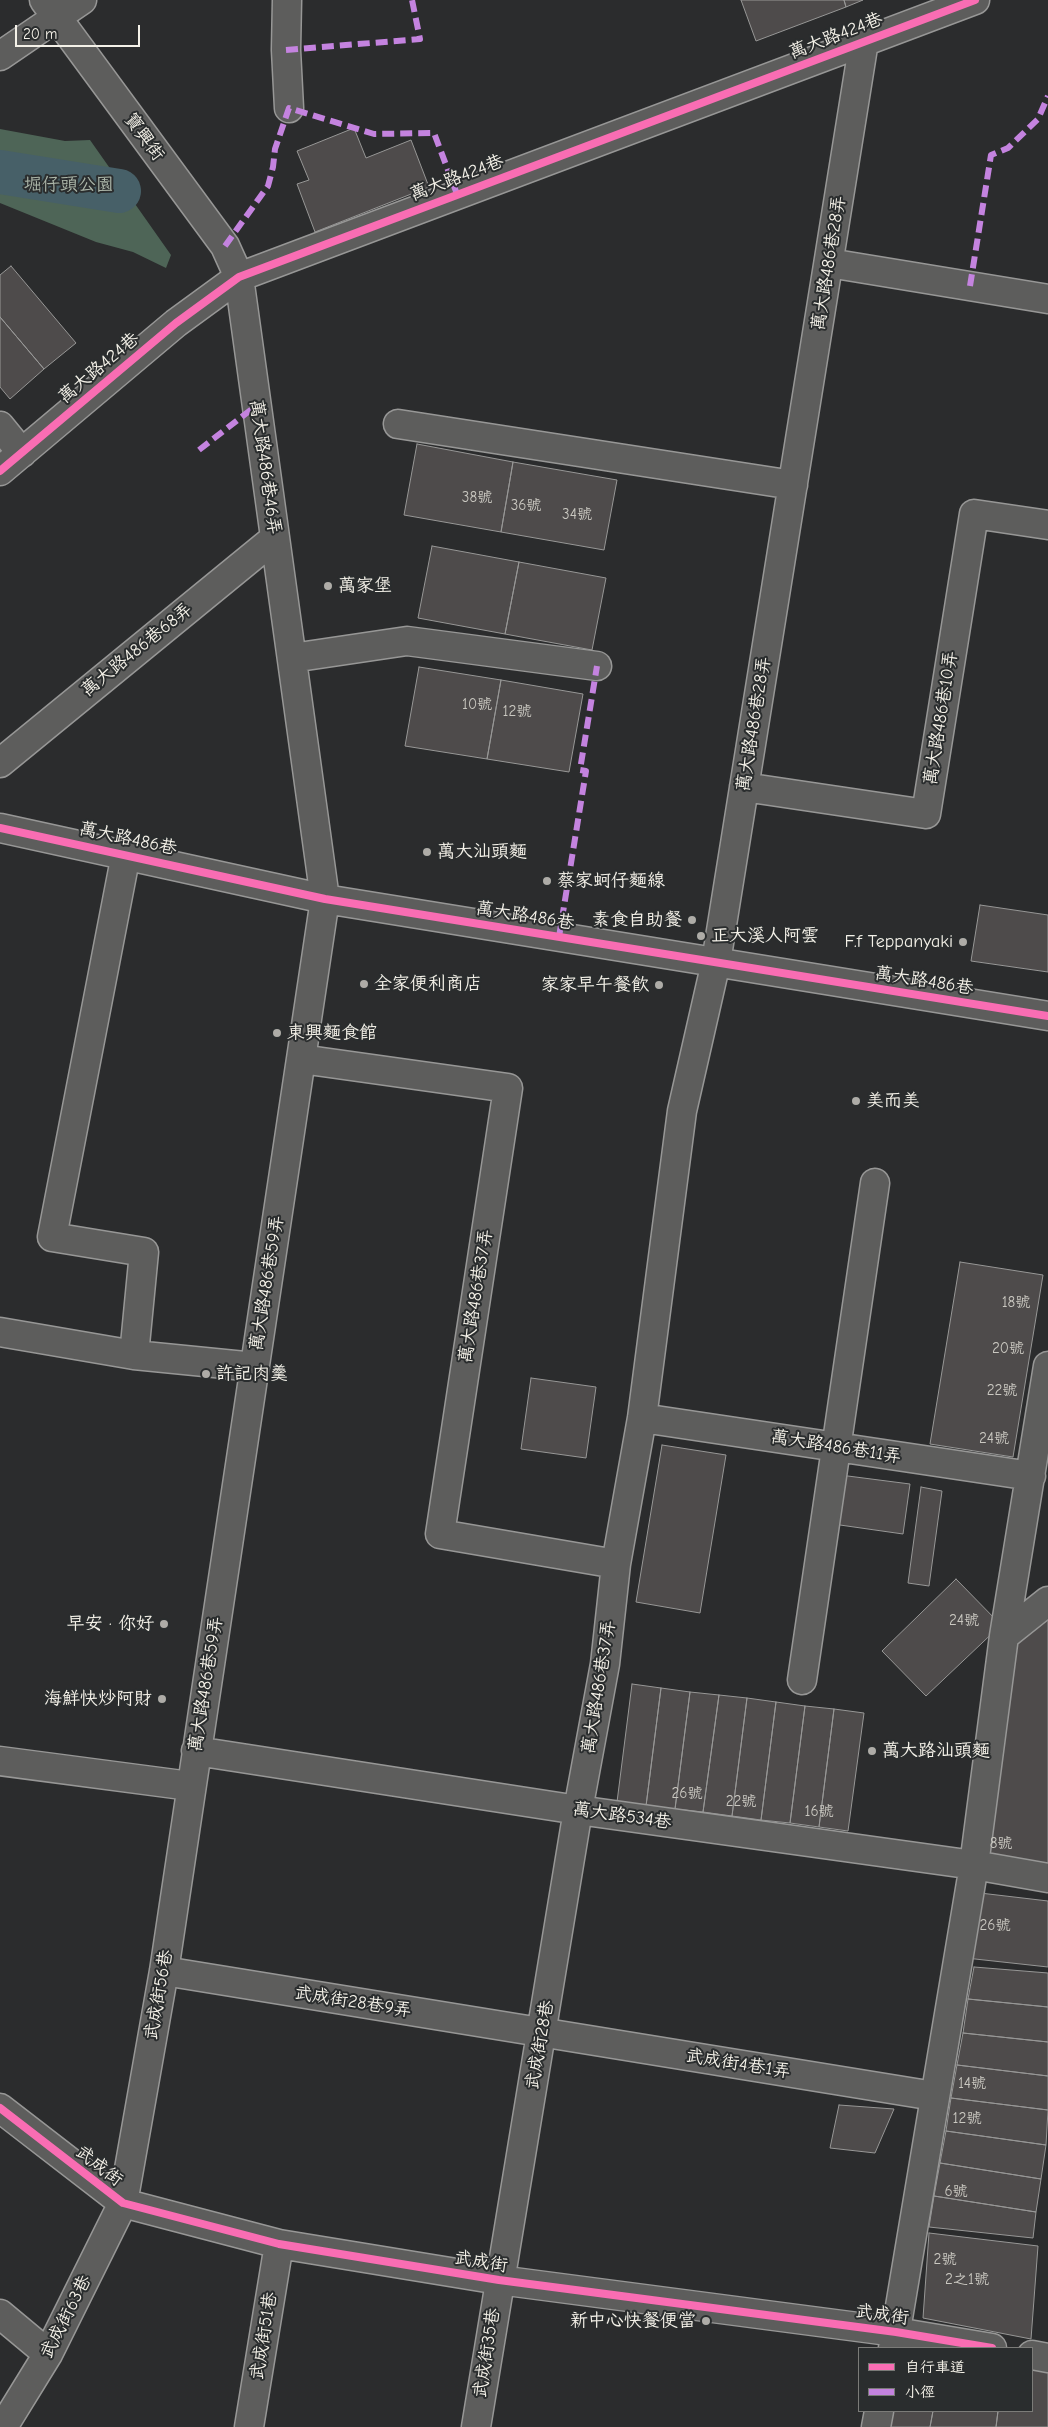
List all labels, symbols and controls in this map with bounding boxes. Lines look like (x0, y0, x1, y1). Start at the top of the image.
street label: 萬大路424巷 (786, 8, 886, 64)
scale bar (18, 15, 142, 47)
text: 20 m (23, 25, 57, 43)
street label: 寶興街 (119, 109, 169, 165)
street label: 萬大路424巷 (407, 150, 507, 206)
park label: 堀仔頭公園 (24, 174, 114, 196)
street label: 萬大路486巷28弄 (808, 194, 850, 332)
street label: 萬大路424巷 (54, 328, 144, 408)
street label: 萬大路486巷46弄 (245, 398, 285, 536)
house number: 38號 (462, 489, 492, 507)
house number: 36號 (511, 497, 541, 515)
house number: 34號 (562, 506, 592, 524)
place label: 萬家堡 (338, 575, 392, 597)
marker: 萬家堡 (322, 580, 334, 592)
street label: 萬大路486巷68弄 (77, 599, 197, 701)
street label: 萬大路486巷10弄 (920, 649, 962, 787)
street label: 萬大路486巷28弄 (733, 655, 775, 793)
house number: 10號 (462, 696, 492, 714)
house number: 12號 (503, 703, 531, 721)
street label: 萬大路486巷 (77, 818, 179, 860)
place label: 萬大汕頭麵 (437, 841, 527, 863)
marker: 萬大汕頭麵 (421, 846, 433, 858)
place label: 蔡家蚵仔麵線 (557, 870, 665, 892)
marker: 蔡家蚵仔麵線 (541, 875, 553, 887)
street label: 萬大路486巷 (474, 898, 576, 934)
place label: 素食自助餐 (592, 909, 682, 931)
marker: 素食自助餐 (686, 914, 698, 926)
place label: 正大溪人阿雲 (711, 925, 819, 947)
marker: 正大溪人阿雲 (695, 930, 707, 942)
place label: F.f Teppanyaki (844, 931, 953, 953)
marker: F.f Teppanyaki (957, 936, 969, 948)
street label: 萬大路486巷 (873, 963, 975, 999)
place label: 全家便利商店 (374, 973, 482, 995)
place label: 家家早午餐飲 (541, 974, 649, 996)
marker: 全家便利商店 (358, 978, 370, 990)
marker: 家家早午餐飲 (653, 979, 665, 991)
place label: 東興麵食館 (287, 1022, 377, 1044)
marker: 東興麵食館 (271, 1027, 283, 1039)
place label: 美而美 (866, 1090, 920, 1112)
marker: 美而美 (850, 1095, 862, 1107)
street label: 萬大路486巷59弄 (246, 1214, 288, 1352)
street label: 萬大路486巷37弄 (455, 1227, 497, 1365)
house number: 18號 (1002, 1294, 1030, 1312)
house number: 20號 (992, 1340, 1024, 1358)
place label: 許記肉羹 (216, 1363, 288, 1385)
marker: 許記肉羹 (200, 1368, 212, 1380)
house number: 22號 (987, 1382, 1017, 1400)
street label: 萬大路486巷11弄 (769, 1426, 903, 1468)
house number: 24號 (979, 1430, 1009, 1448)
house number: 24號 (949, 1612, 979, 1630)
place label: 早安 · 你好 (67, 1613, 154, 1635)
street label: 萬大路486巷59弄 (185, 1615, 227, 1753)
marker: 早安 · 你好 (158, 1618, 170, 1630)
street label: 萬大路486巷37弄 (578, 1618, 620, 1756)
place label: 海鮮快炒阿財 (44, 1688, 152, 1710)
marker: 海鮮快炒阿財 (156, 1693, 168, 1705)
place label: 萬大路汕頭麵 (882, 1740, 990, 1762)
marker: 萬大路汕頭麵 (866, 1745, 878, 1757)
house number: 26號 (672, 1785, 702, 1803)
house number: 22號 (726, 1793, 756, 1811)
street label: 萬大路534巷 (571, 1798, 673, 1834)
house number: 16號 (804, 1803, 834, 1821)
house number: 8號 (990, 1835, 1012, 1853)
house number: 26號 (980, 1917, 1010, 1935)
street label: 武成街56巷 (140, 1948, 178, 2042)
street label: 武成街28巷9弄 (293, 1982, 413, 2022)
street label: 武成街28巷 (521, 1998, 559, 2092)
street label: 武成街4巷1弄 (684, 2045, 792, 2083)
house number: 14號 (958, 2075, 986, 2093)
house number: 12號 (953, 2110, 981, 2128)
street label: 武成街 (71, 2141, 127, 2191)
house number: 6號 (944, 2183, 968, 2201)
street label: 武成街 (453, 2247, 509, 2277)
house number: 2號 (934, 2251, 956, 2269)
house number: 2之1號 (945, 2271, 989, 2289)
street label: 武成街63巷 (36, 2272, 96, 2362)
street label: 武成街51巷 (246, 2290, 282, 2382)
street label: 武成街 (854, 2301, 910, 2329)
street label: 武成街35巷 (469, 2306, 505, 2400)
place label: 新中心快餐便當 (570, 2310, 696, 2332)
marker: 新中心快餐便當 (700, 2315, 712, 2327)
legend (858, 2347, 1033, 2412)
text: 自行車道 (905, 2358, 965, 2376)
text: 小徑 (905, 2383, 935, 2401)

